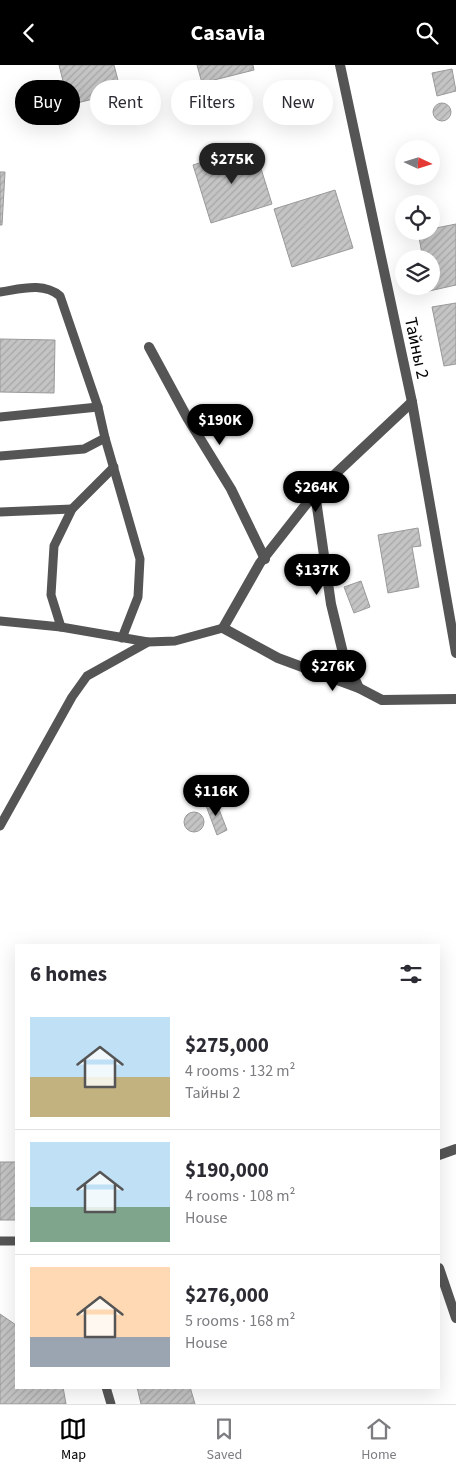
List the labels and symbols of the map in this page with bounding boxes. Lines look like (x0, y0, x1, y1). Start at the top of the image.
north arrow (395, 140, 440, 185)
pin: $275K (197, 143, 267, 185)
street label: Тайны 2 (398, 315, 435, 381)
pin: $190K (185, 403, 255, 446)
pin: $264K (281, 471, 351, 513)
pin: $137K (282, 553, 352, 596)
pin: $276K (298, 649, 368, 692)
pin: $116K (181, 775, 251, 817)

